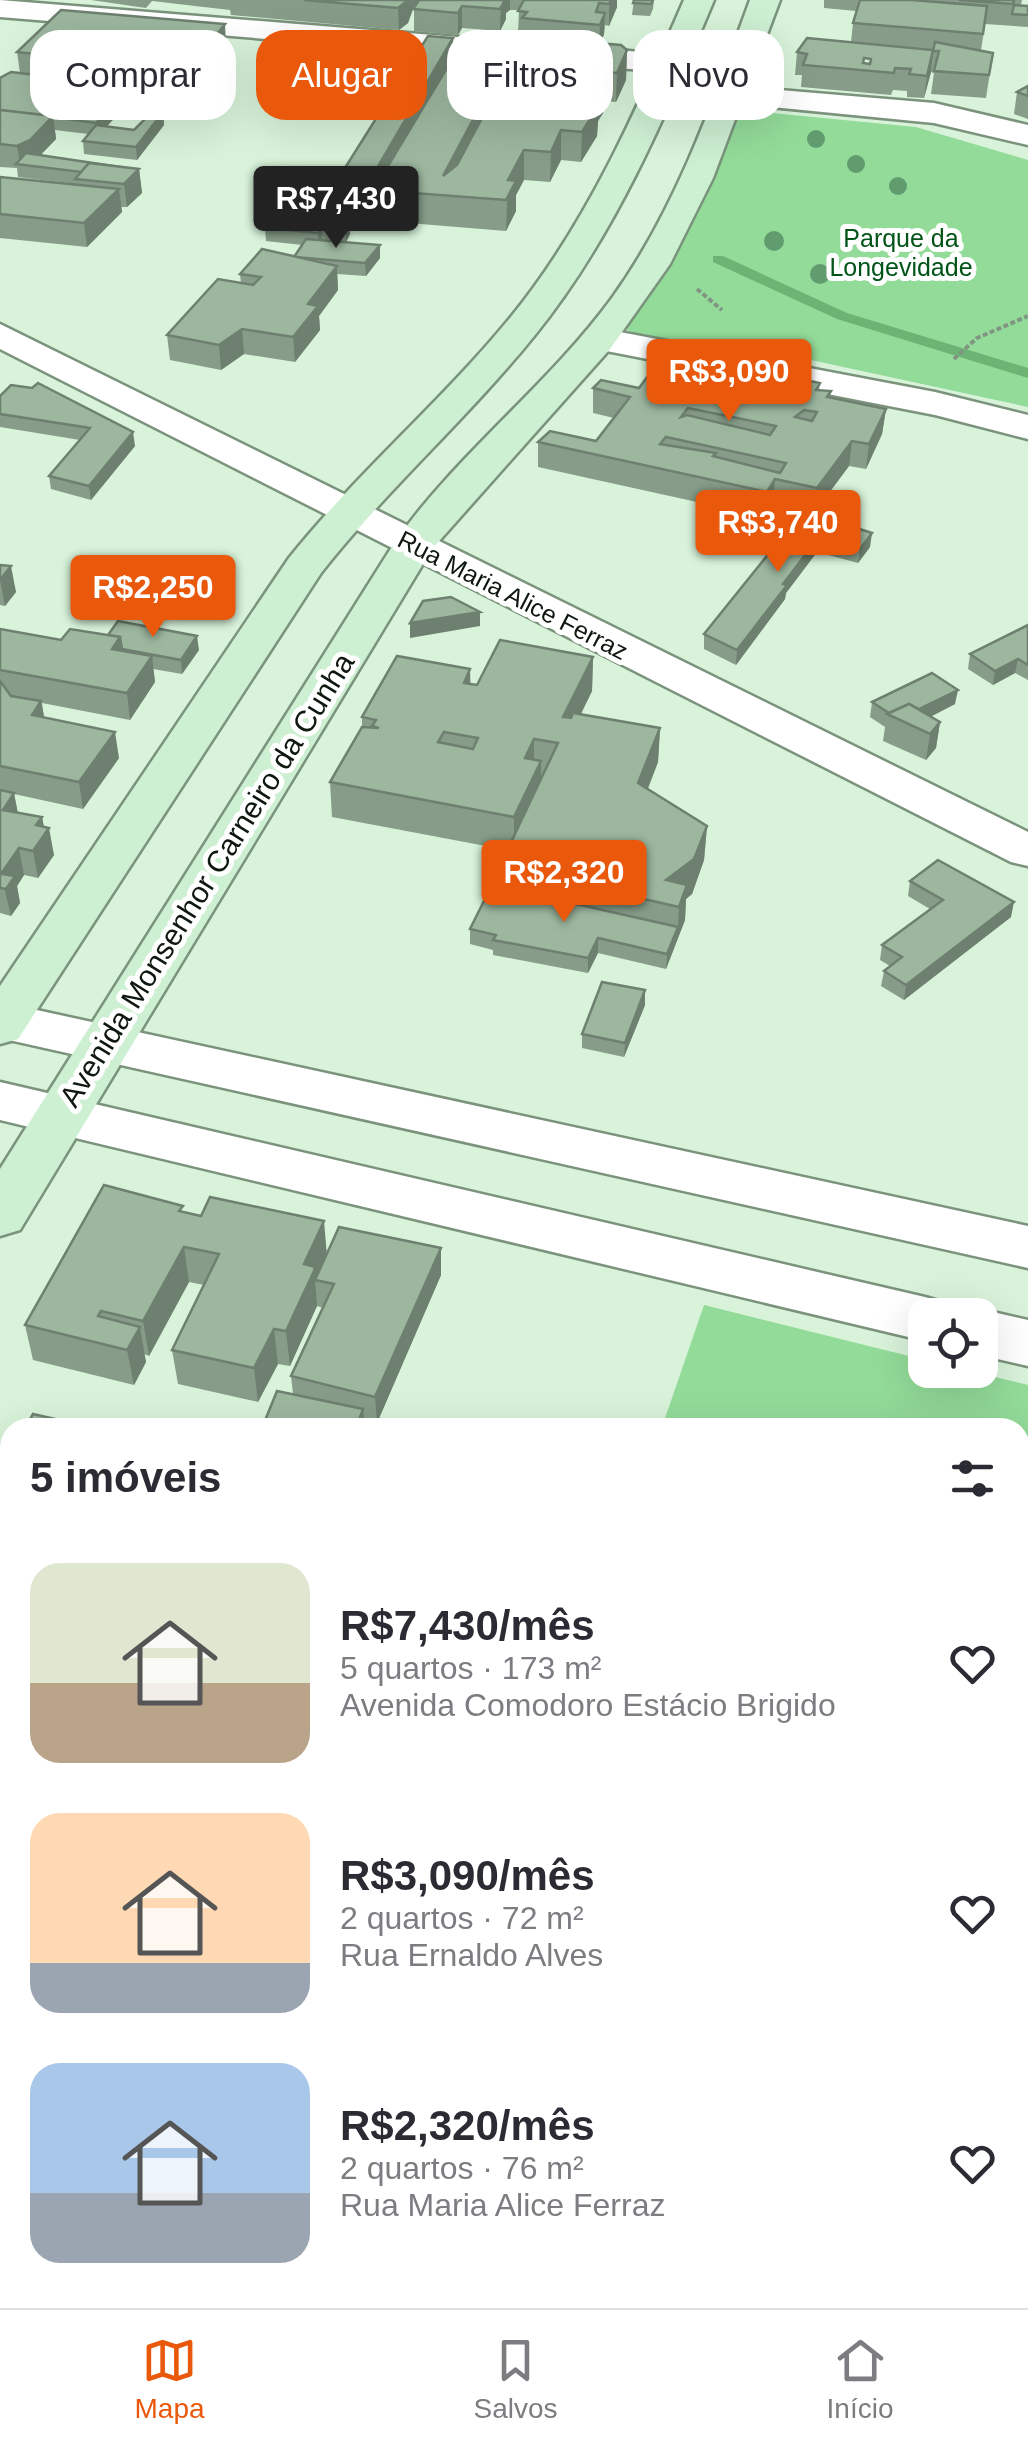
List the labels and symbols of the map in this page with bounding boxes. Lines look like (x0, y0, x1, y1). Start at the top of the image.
pin: R$7,430 (244, 166, 428, 251)
park label: Parque da Longevidade (829, 224, 973, 281)
pin: R$3,090 (637, 339, 821, 424)
pin: R$3,740 (686, 490, 870, 575)
street label: Rua Maria Alice Ferraz (393, 525, 633, 665)
pin: R$2,250 (61, 555, 245, 640)
street label: Avenida Monsenhor Carneiro da Cunha (53, 647, 361, 1112)
pin: R$2,320 (472, 840, 656, 925)

